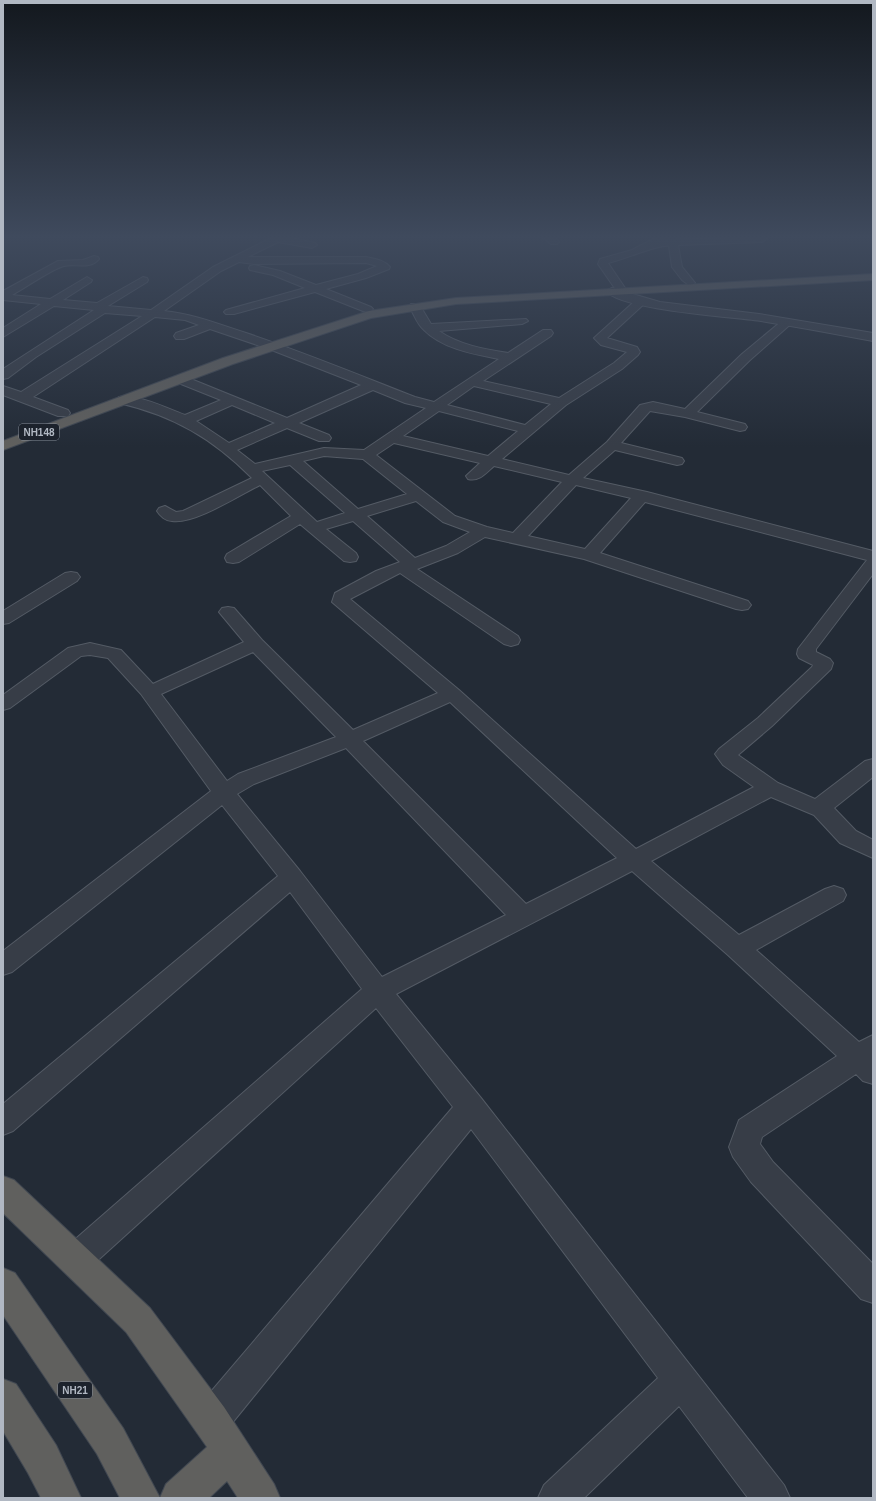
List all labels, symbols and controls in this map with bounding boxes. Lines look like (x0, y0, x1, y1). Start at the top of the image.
road number: NH148 (19, 424, 59, 440)
road number: NH21 (58, 1382, 92, 1398)

